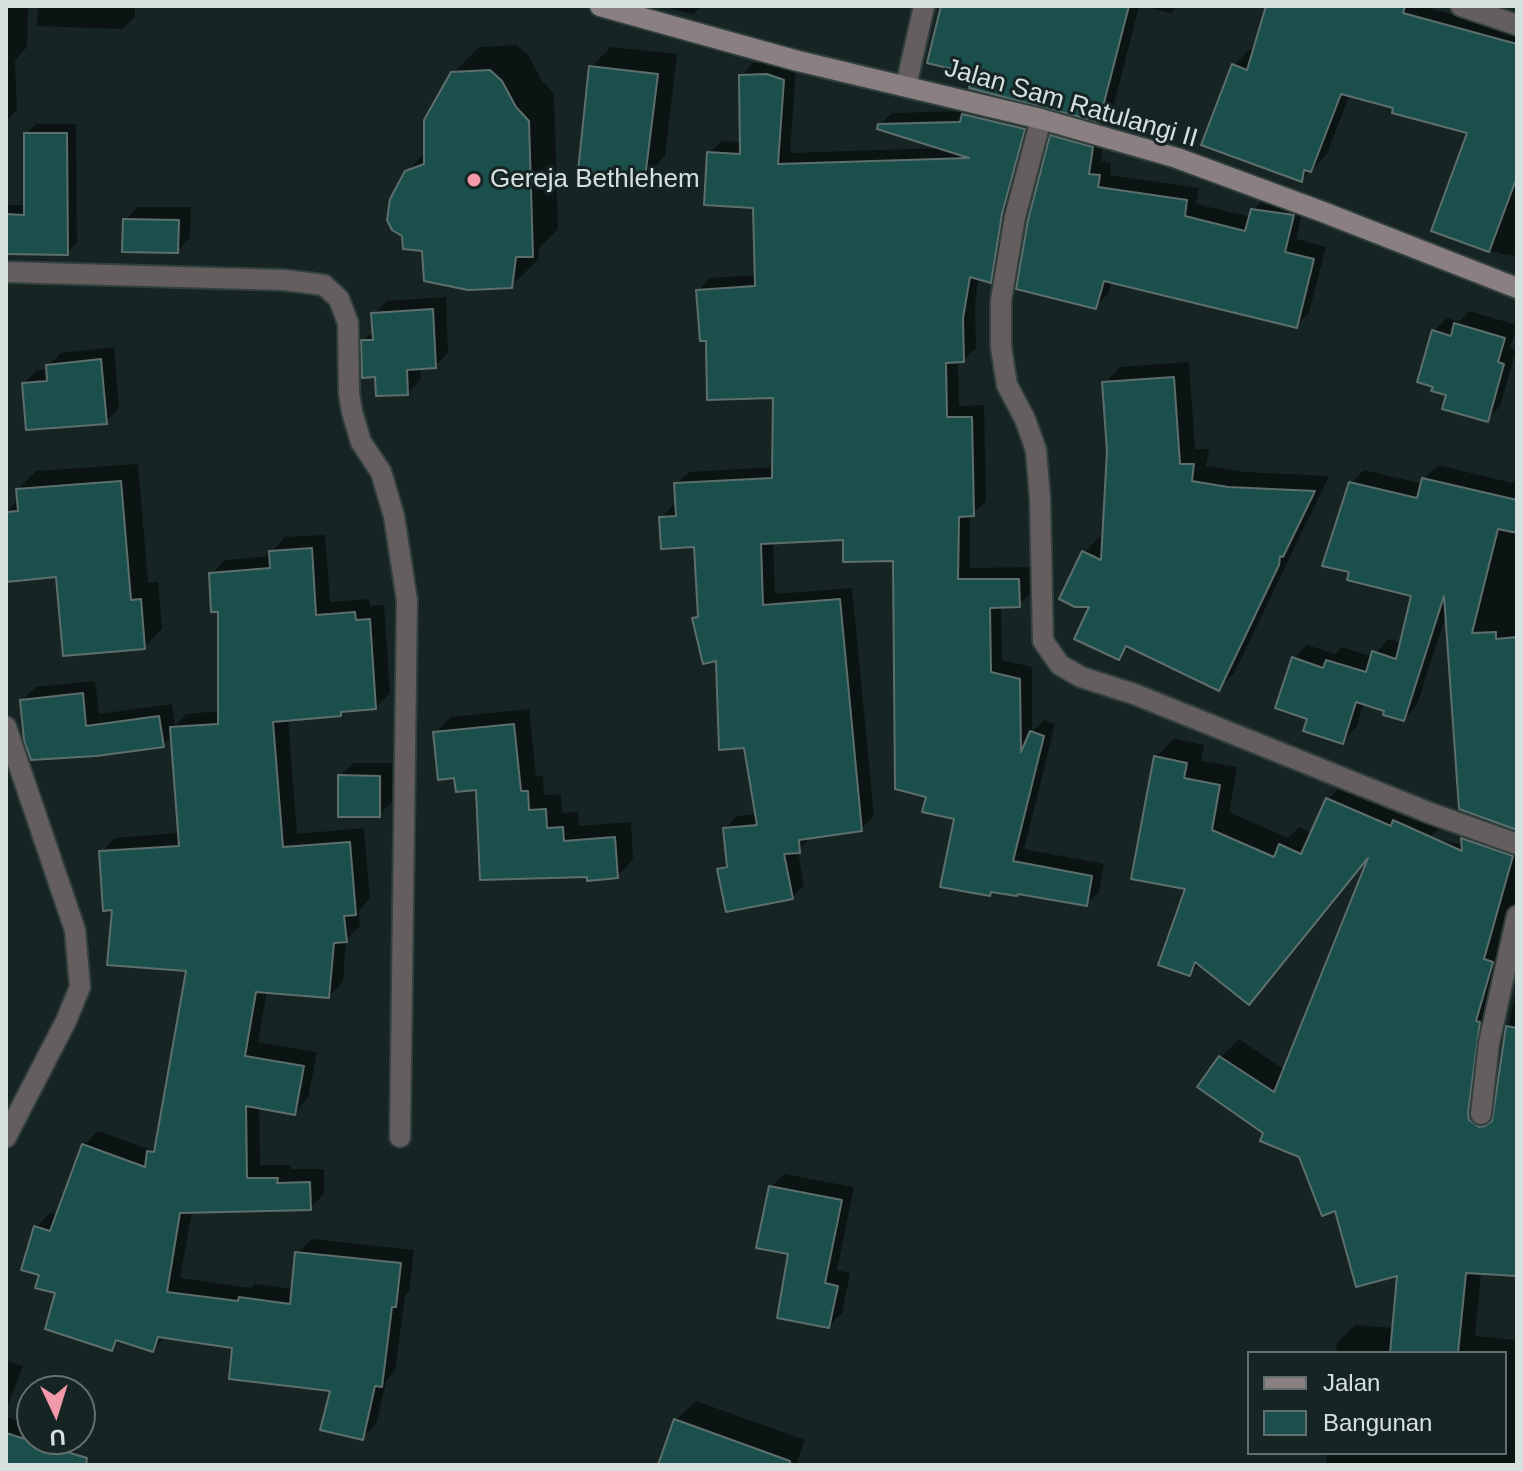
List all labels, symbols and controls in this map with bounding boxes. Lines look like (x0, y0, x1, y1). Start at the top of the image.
street label: Jalan Sam Ratulangi II (941, 53, 1201, 155)
place label: Gereja Bethlehem (490, 164, 700, 196)
marker: Gereja Bethlehem (465, 171, 483, 189)
legend (1247, 1351, 1507, 1455)
text: Jalan (1323, 1369, 1380, 1396)
north arrow (16, 1375, 96, 1455)
text: Bangunan (1323, 1409, 1432, 1436)
text: U (49, 1424, 66, 1450)

